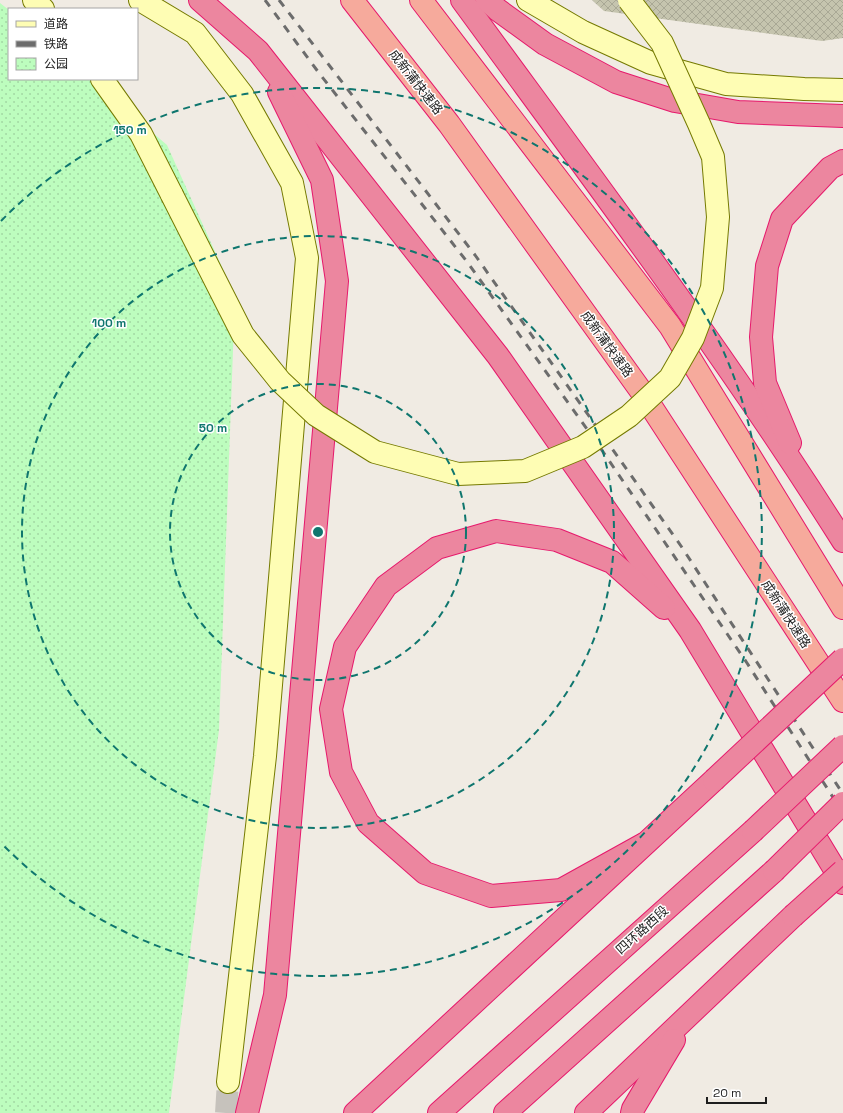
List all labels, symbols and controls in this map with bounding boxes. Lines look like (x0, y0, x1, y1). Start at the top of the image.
legend (8, 8, 138, 80)
text: 道路 (44, 16, 68, 32)
text: 铁路 (44, 36, 68, 52)
street label: 成新蒲快速路 (385, 46, 447, 118)
text: 公园 (44, 56, 68, 72)
text: 150 m (113, 122, 147, 138)
street label: 成新蒲快速路 (577, 307, 637, 381)
text: 100 m (92, 315, 126, 331)
text: 50 m (199, 420, 227, 436)
centre of rings (311, 525, 325, 539)
street label: 成新蒲快速路 (758, 577, 814, 651)
street label: 四环路西段 (612, 902, 672, 958)
scale bar (707, 1079, 766, 1105)
text: 20 m (713, 1085, 741, 1101)

